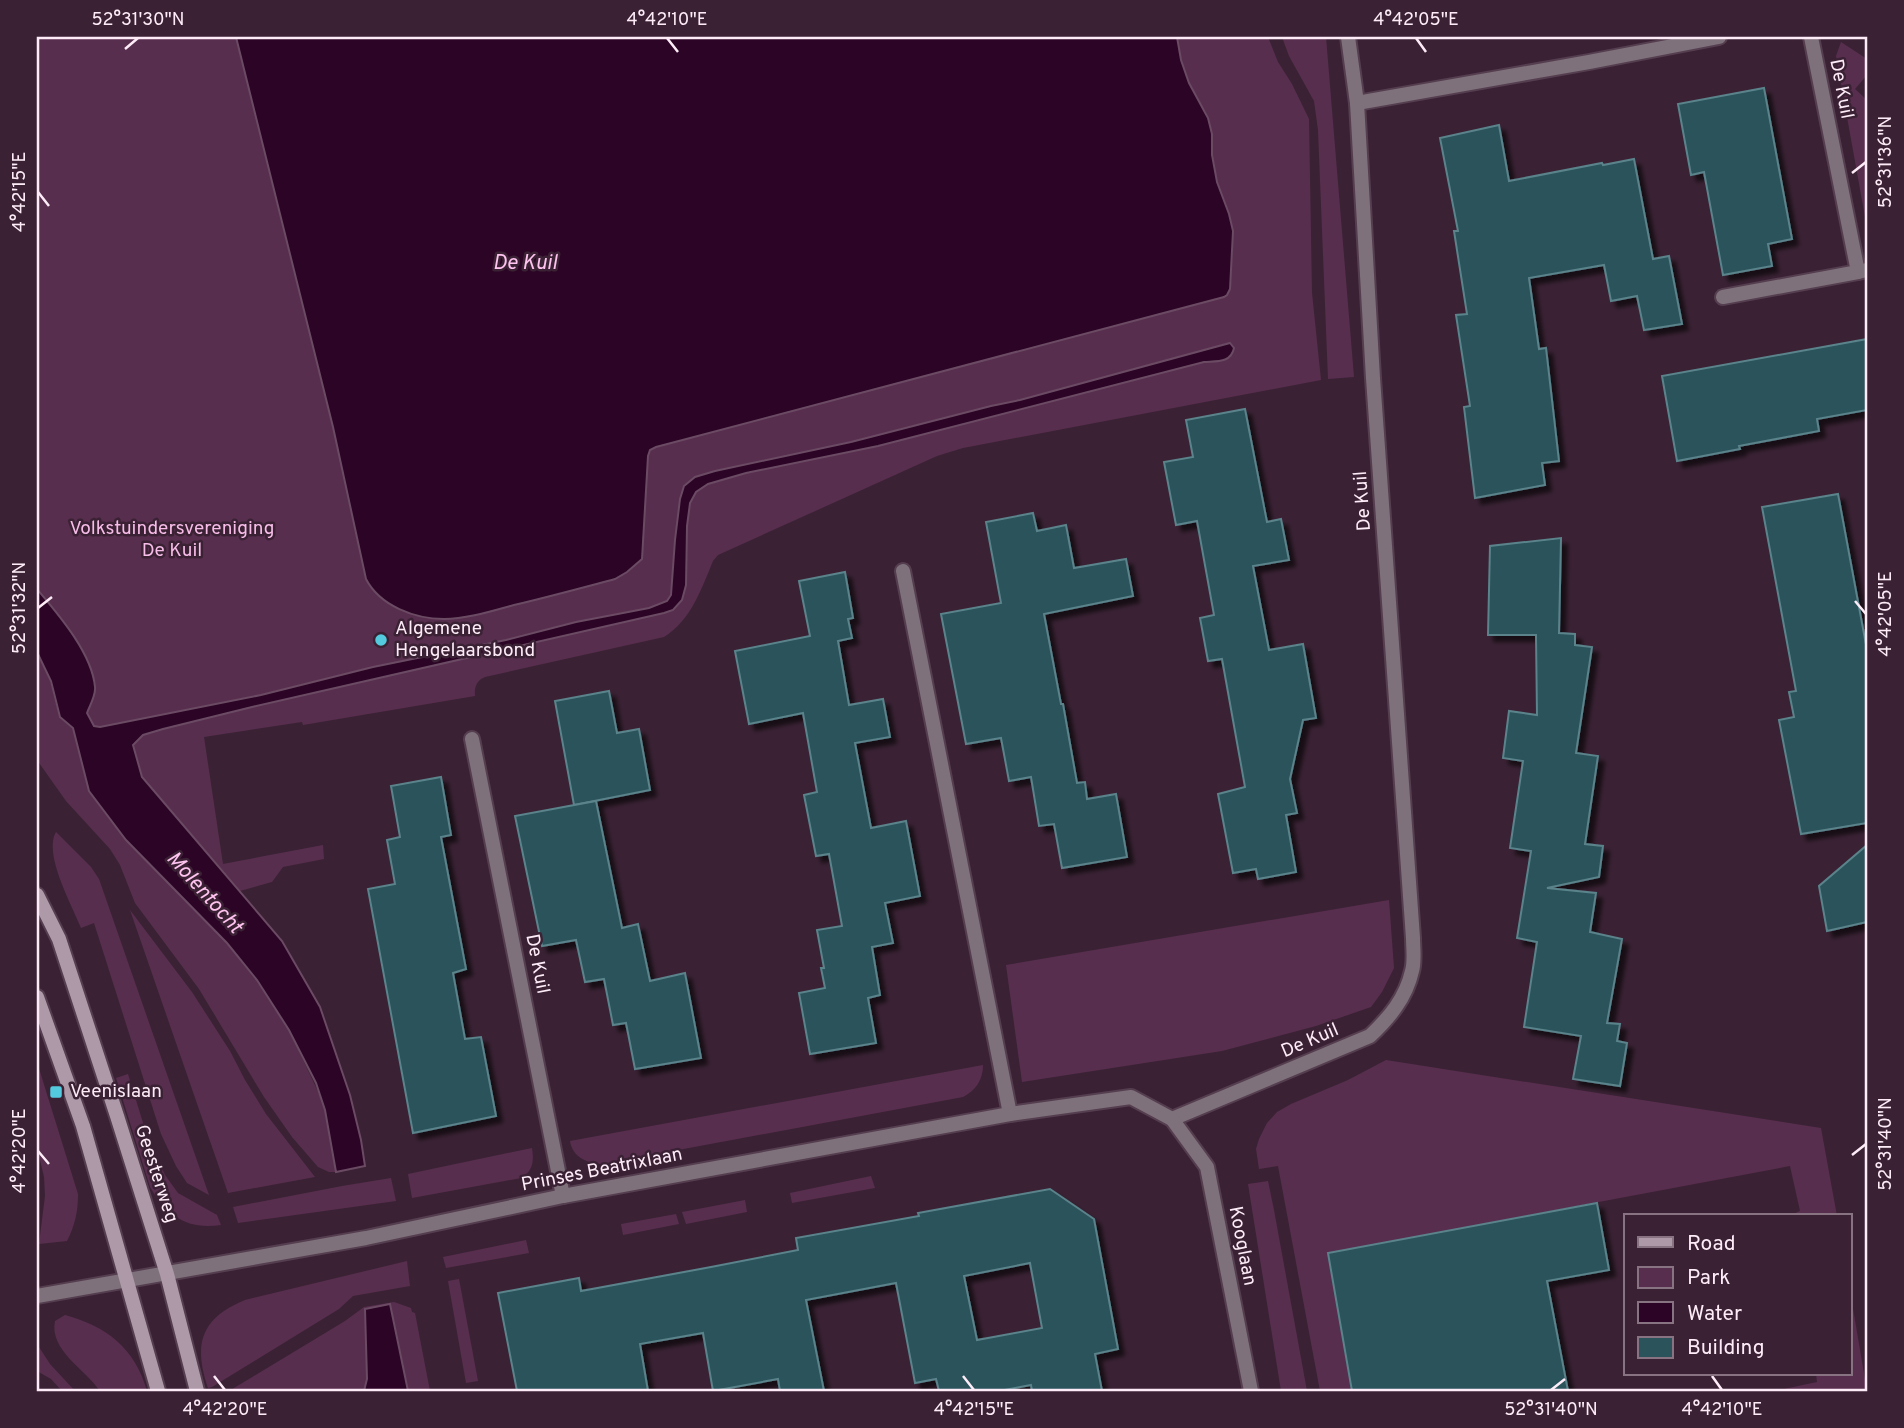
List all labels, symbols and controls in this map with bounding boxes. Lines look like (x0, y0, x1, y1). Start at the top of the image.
text: 52°31'30"N (91, 9, 185, 32)
text: 4°42'10"E (627, 9, 707, 32)
text: 4°42'05"E (1373, 9, 1459, 32)
street label: De Kuil (1823, 57, 1859, 121)
text: 52°31'36"N (1875, 116, 1898, 208)
text: 4°42'15"E (9, 152, 32, 232)
water label: De Kuil (493, 250, 559, 277)
street label: De Kuil (1349, 470, 1377, 532)
park label: Volkstuindersvereniging De Kuil (70, 517, 274, 563)
text: 52°31'32"N (9, 562, 32, 654)
text: 4°42'05"E (1875, 571, 1898, 657)
place label: Algemene Hengelaarsbond (395, 617, 535, 663)
marker: Algemene Hengelaarsbond (373, 632, 389, 648)
water label: Molentocht (160, 846, 249, 941)
street label: De Kuil (519, 932, 555, 996)
street label: De Kuil (1278, 1018, 1342, 1064)
place label: Veenislaan (70, 1080, 162, 1104)
marker: Veenislaan (48, 1084, 64, 1100)
text: 52°31'40"N (1875, 1097, 1898, 1191)
text: 4°42'20"E (9, 1108, 32, 1194)
street label: Geesterweg (129, 1122, 183, 1226)
street label: Prinses Beatrixlaan (519, 1143, 685, 1197)
street label: Kooglaan (1223, 1204, 1261, 1288)
legend (1624, 1214, 1852, 1376)
text: Road (1687, 1231, 1736, 1258)
text: Park (1687, 1265, 1730, 1292)
text: Water (1687, 1301, 1742, 1328)
text: Building (1687, 1335, 1765, 1362)
text: 4°42'20"E (182, 1399, 268, 1422)
text: 4°42'15"E (934, 1399, 1014, 1422)
text: 52°31'40"N (1504, 1399, 1598, 1422)
text: 4°42'10"E (1682, 1399, 1762, 1422)

